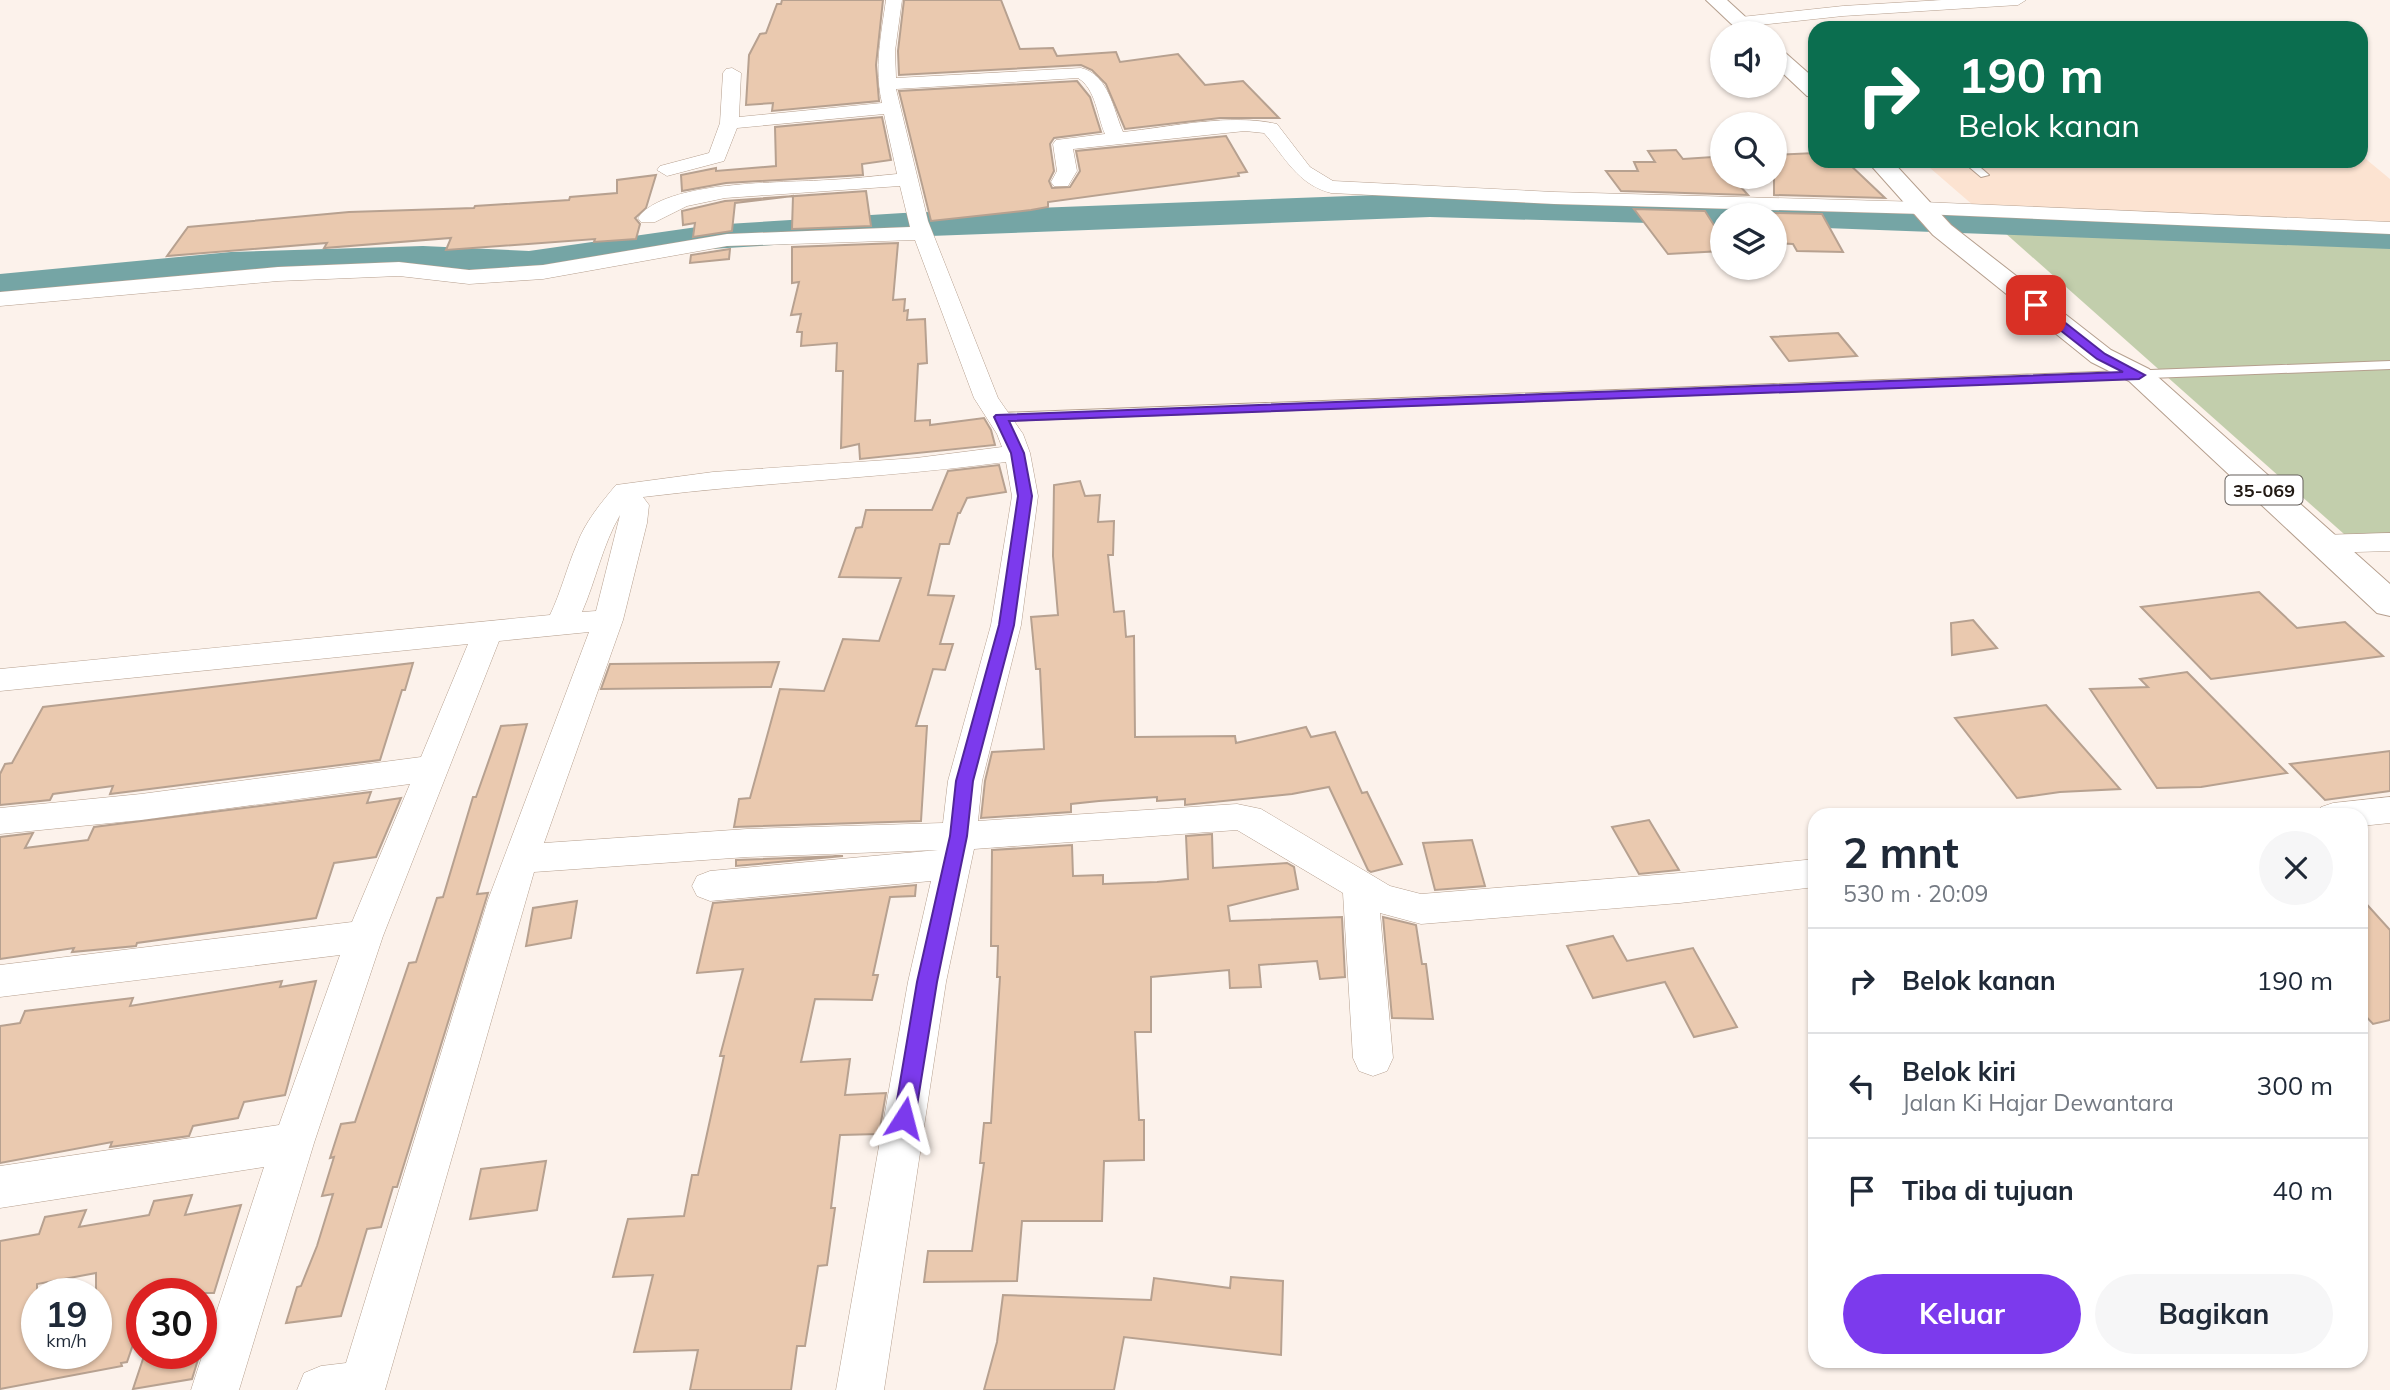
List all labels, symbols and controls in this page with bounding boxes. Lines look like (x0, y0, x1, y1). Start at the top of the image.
map controls (1710, 21, 1787, 280)
button: sound (1710, 21, 1787, 98)
text: 190 m (1958, 44, 2104, 105)
icon: right (1843, 49, 1934, 140)
text: Belok kanan (1958, 105, 2140, 145)
button: search (1710, 112, 1787, 189)
button: layers (1710, 203, 1787, 280)
pin (2006, 275, 2066, 335)
icon: arrive (2017, 286, 2055, 324)
road number: 35-069 (2226, 476, 2302, 504)
text: 2 mnt (1843, 826, 1959, 879)
button: close (2259, 831, 2333, 905)
text: 530 m · 20:09 (1843, 879, 1988, 908)
icon: right (1843, 962, 1881, 1000)
text: Belok kanan (1902, 964, 2056, 997)
text: 190 m (2257, 964, 2333, 997)
text: Belok kiri (1902, 1055, 2016, 1088)
icon: left (1843, 1067, 1881, 1105)
text: 300 m (2257, 1069, 2333, 1102)
position arrow (867, 1081, 941, 1155)
text: Jalan Ki Hajar Dewantara (1902, 1088, 2174, 1117)
icon: arrive (1843, 1172, 1881, 1210)
text: Tiba di tujuan (1902, 1174, 2074, 1207)
text: 40 m (2272, 1174, 2333, 1207)
button: Keluar (1843, 1274, 2081, 1354)
button: Bagikan (2095, 1274, 2333, 1354)
speed limit sign: 30 (126, 1278, 217, 1369)
text: 19 (45, 1292, 88, 1336)
text: km/h (46, 1329, 87, 1352)

